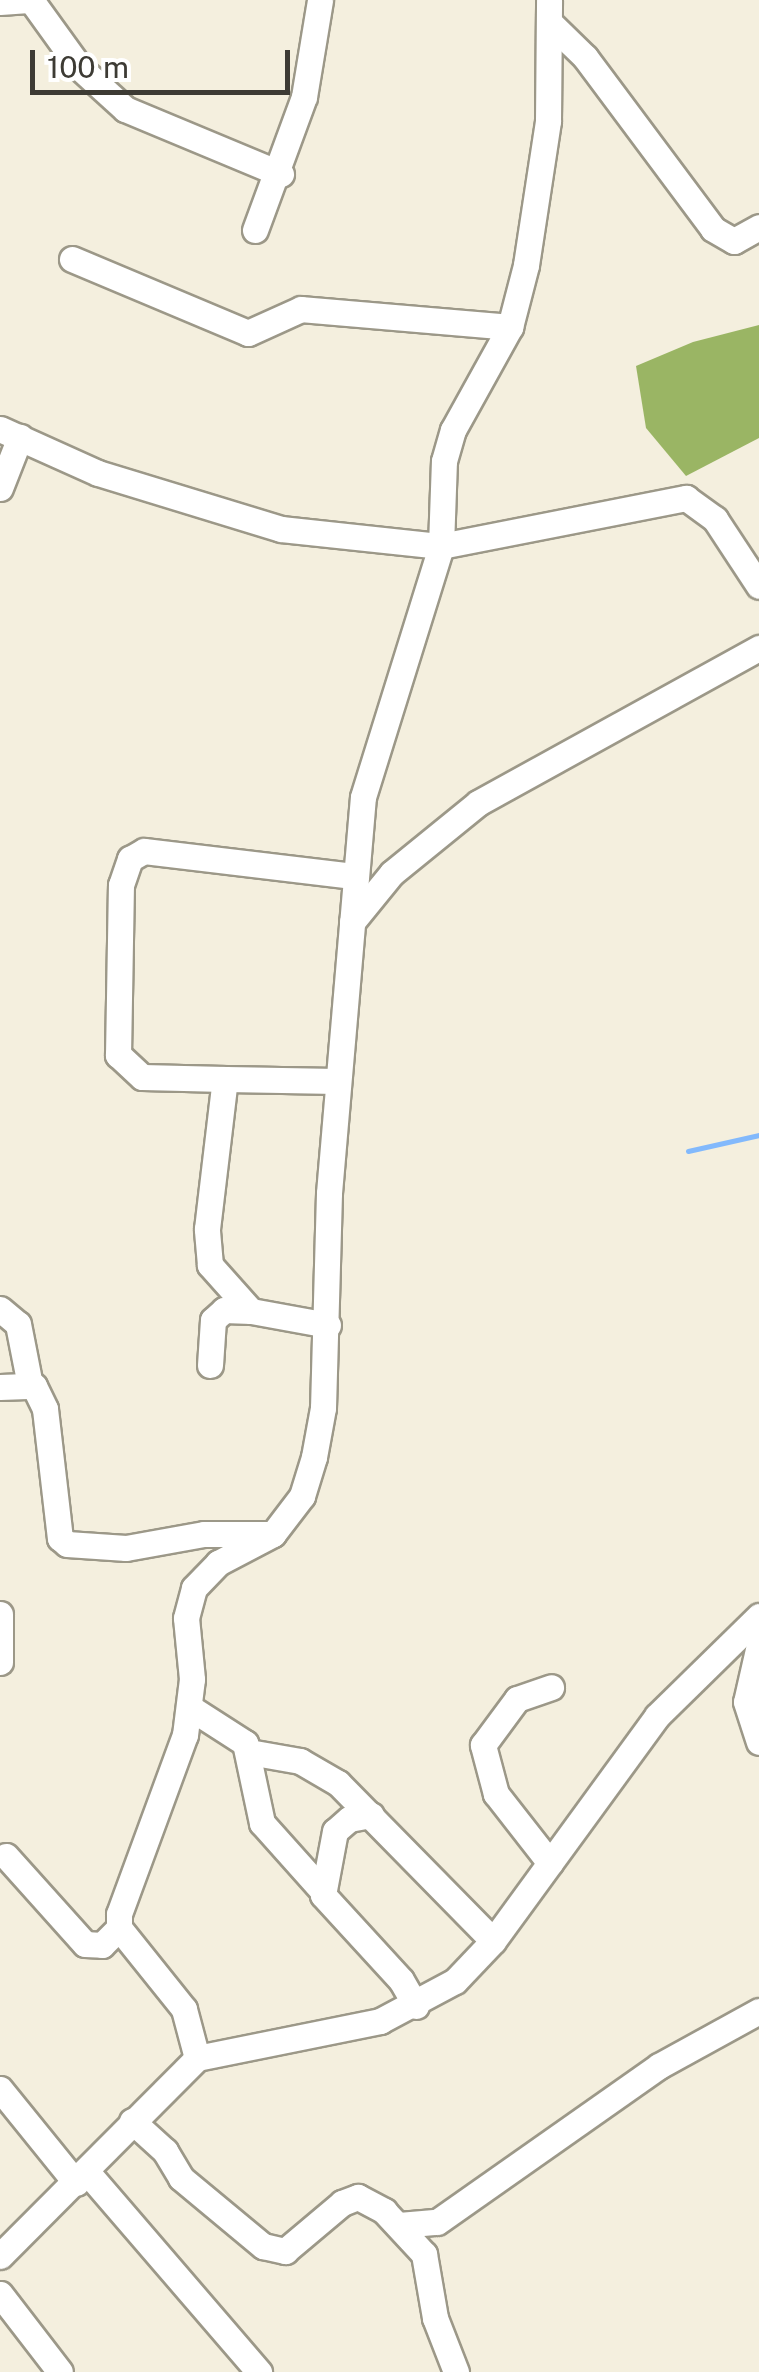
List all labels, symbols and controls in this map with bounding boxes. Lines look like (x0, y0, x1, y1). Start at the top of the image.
scale bar (35, 30, 295, 92)
text: 100 m (47, 49, 129, 85)

